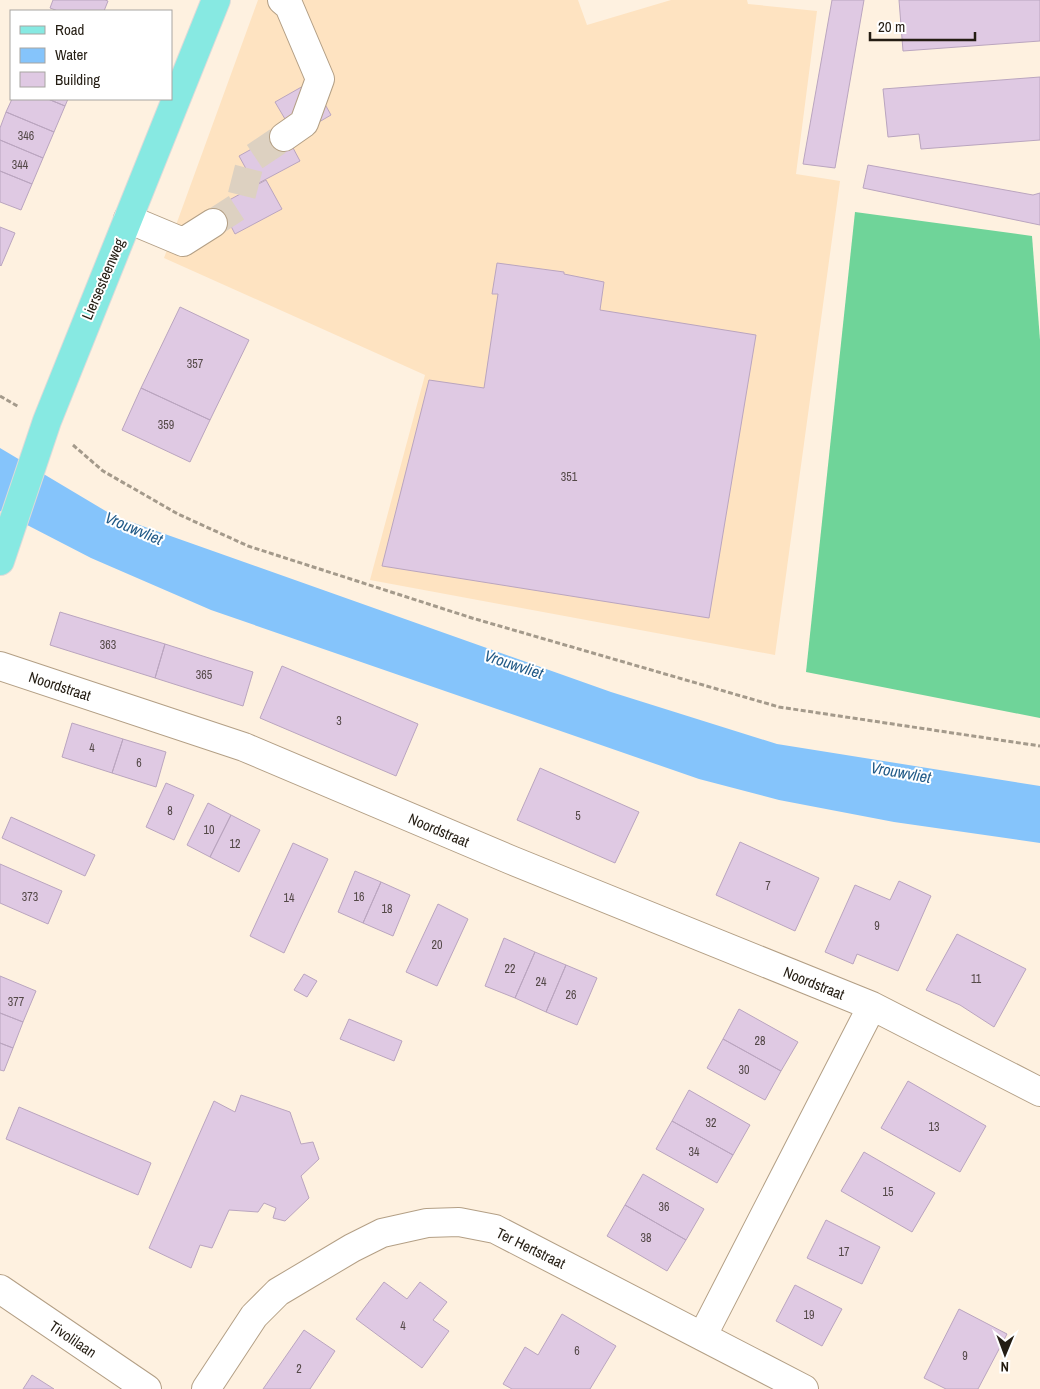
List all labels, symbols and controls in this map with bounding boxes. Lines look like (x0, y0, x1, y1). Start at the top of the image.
legend (10, 10, 172, 100)
scale bar (870, 10, 975, 42)
text: 20 m (878, 16, 905, 37)
text: Road (55, 19, 84, 40)
text: Water (55, 44, 87, 65)
text: Building (55, 69, 100, 90)
house number: 346 (18, 128, 34, 144)
house number: 344 (12, 157, 29, 173)
street label: Liersesteenweg (76, 235, 130, 323)
house number: 357 (187, 356, 204, 372)
house number: 359 (158, 417, 174, 433)
house number: 351 (561, 469, 578, 485)
water label: Vrouwvliet (102, 506, 167, 550)
house number: 363 (100, 637, 116, 653)
water label: Vrouwvliet (482, 644, 547, 684)
street label: Noordstraat (26, 666, 94, 706)
house number: 365 (196, 667, 213, 683)
house number: 3 (336, 713, 342, 729)
house number: 4 (89, 740, 95, 756)
house number: 6 (136, 755, 142, 771)
water label: Vrouwvliet (869, 756, 933, 788)
house number: 8 (167, 803, 173, 819)
street label: Noordstraat (405, 808, 473, 852)
house number: 5 (575, 808, 581, 824)
house number: 10 (204, 822, 214, 838)
house number: 12 (230, 836, 240, 852)
house number: 7 (765, 878, 771, 894)
house number: 373 (22, 889, 38, 905)
house number: 16 (354, 889, 364, 905)
house number: 14 (284, 890, 295, 906)
house number: 18 (382, 901, 392, 917)
house number: 9 (874, 918, 880, 934)
house number: 20 (432, 937, 442, 953)
house number: 22 (505, 961, 515, 977)
street label: Noordstraat (780, 961, 848, 1005)
house number: 11 (971, 971, 982, 987)
house number: 24 (536, 974, 547, 990)
house number: 26 (566, 987, 576, 1003)
house number: 377 (8, 994, 25, 1010)
house number: 28 (755, 1033, 765, 1049)
house number: 30 (739, 1062, 749, 1078)
house number: 32 (706, 1115, 716, 1131)
house number: 13 (929, 1119, 939, 1135)
house number: 34 (689, 1144, 700, 1160)
house number: 15 (883, 1184, 894, 1200)
house number: 36 (659, 1199, 669, 1215)
street label: Ter Hertstraat (493, 1222, 570, 1274)
house number: 38 (641, 1230, 651, 1246)
house number: 17 (839, 1244, 850, 1260)
house number: 19 (804, 1307, 814, 1323)
street label: Tivolilaan (45, 1315, 101, 1363)
house number: 4 (400, 1318, 406, 1334)
north arrow (980, 1329, 1030, 1379)
house number: 6 (574, 1343, 580, 1359)
house number: 9 (962, 1348, 968, 1364)
text: N (1000, 1358, 1009, 1376)
house number: 2 (296, 1361, 302, 1377)

